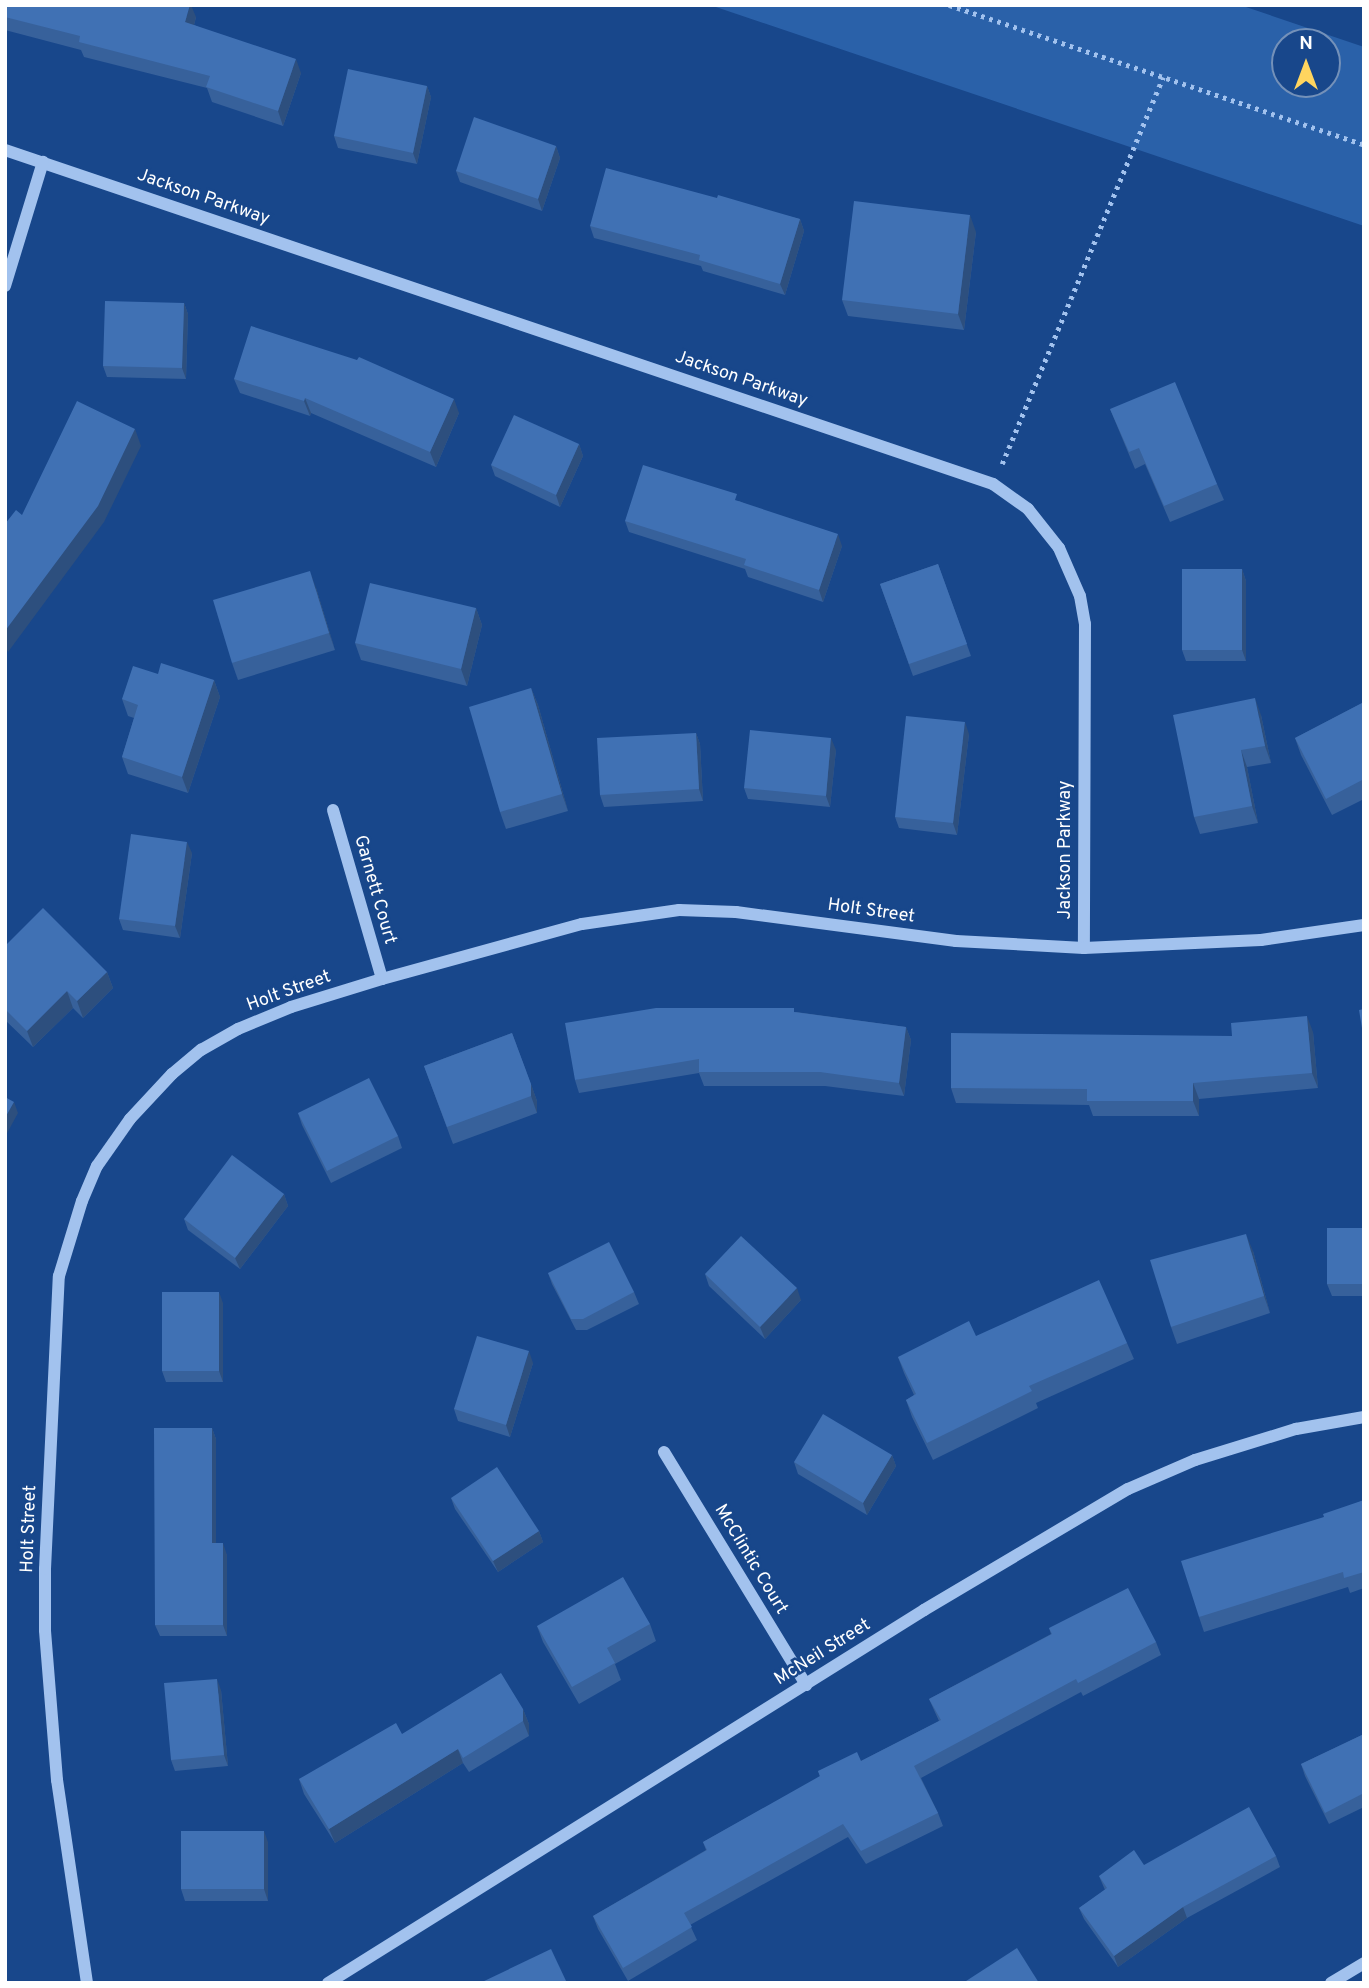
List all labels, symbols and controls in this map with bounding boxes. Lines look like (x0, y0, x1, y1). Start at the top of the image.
north arrow (1271, 28, 1341, 98)
text: N (1299, 32, 1313, 56)
street label: Jackson Parkway (134, 165, 272, 231)
street label: Jackson Parkway (672, 347, 810, 413)
street label: Jackson Parkway (1055, 781, 1077, 919)
street label: Garnett Court (348, 833, 400, 947)
street label: Holt Street (826, 895, 916, 929)
street label: Holt Street (244, 967, 334, 1017)
street label: Holt Street (18, 1485, 42, 1573)
street label: McClintic Court (709, 1501, 791, 1619)
street label: McNeil Street (771, 1615, 875, 1691)

